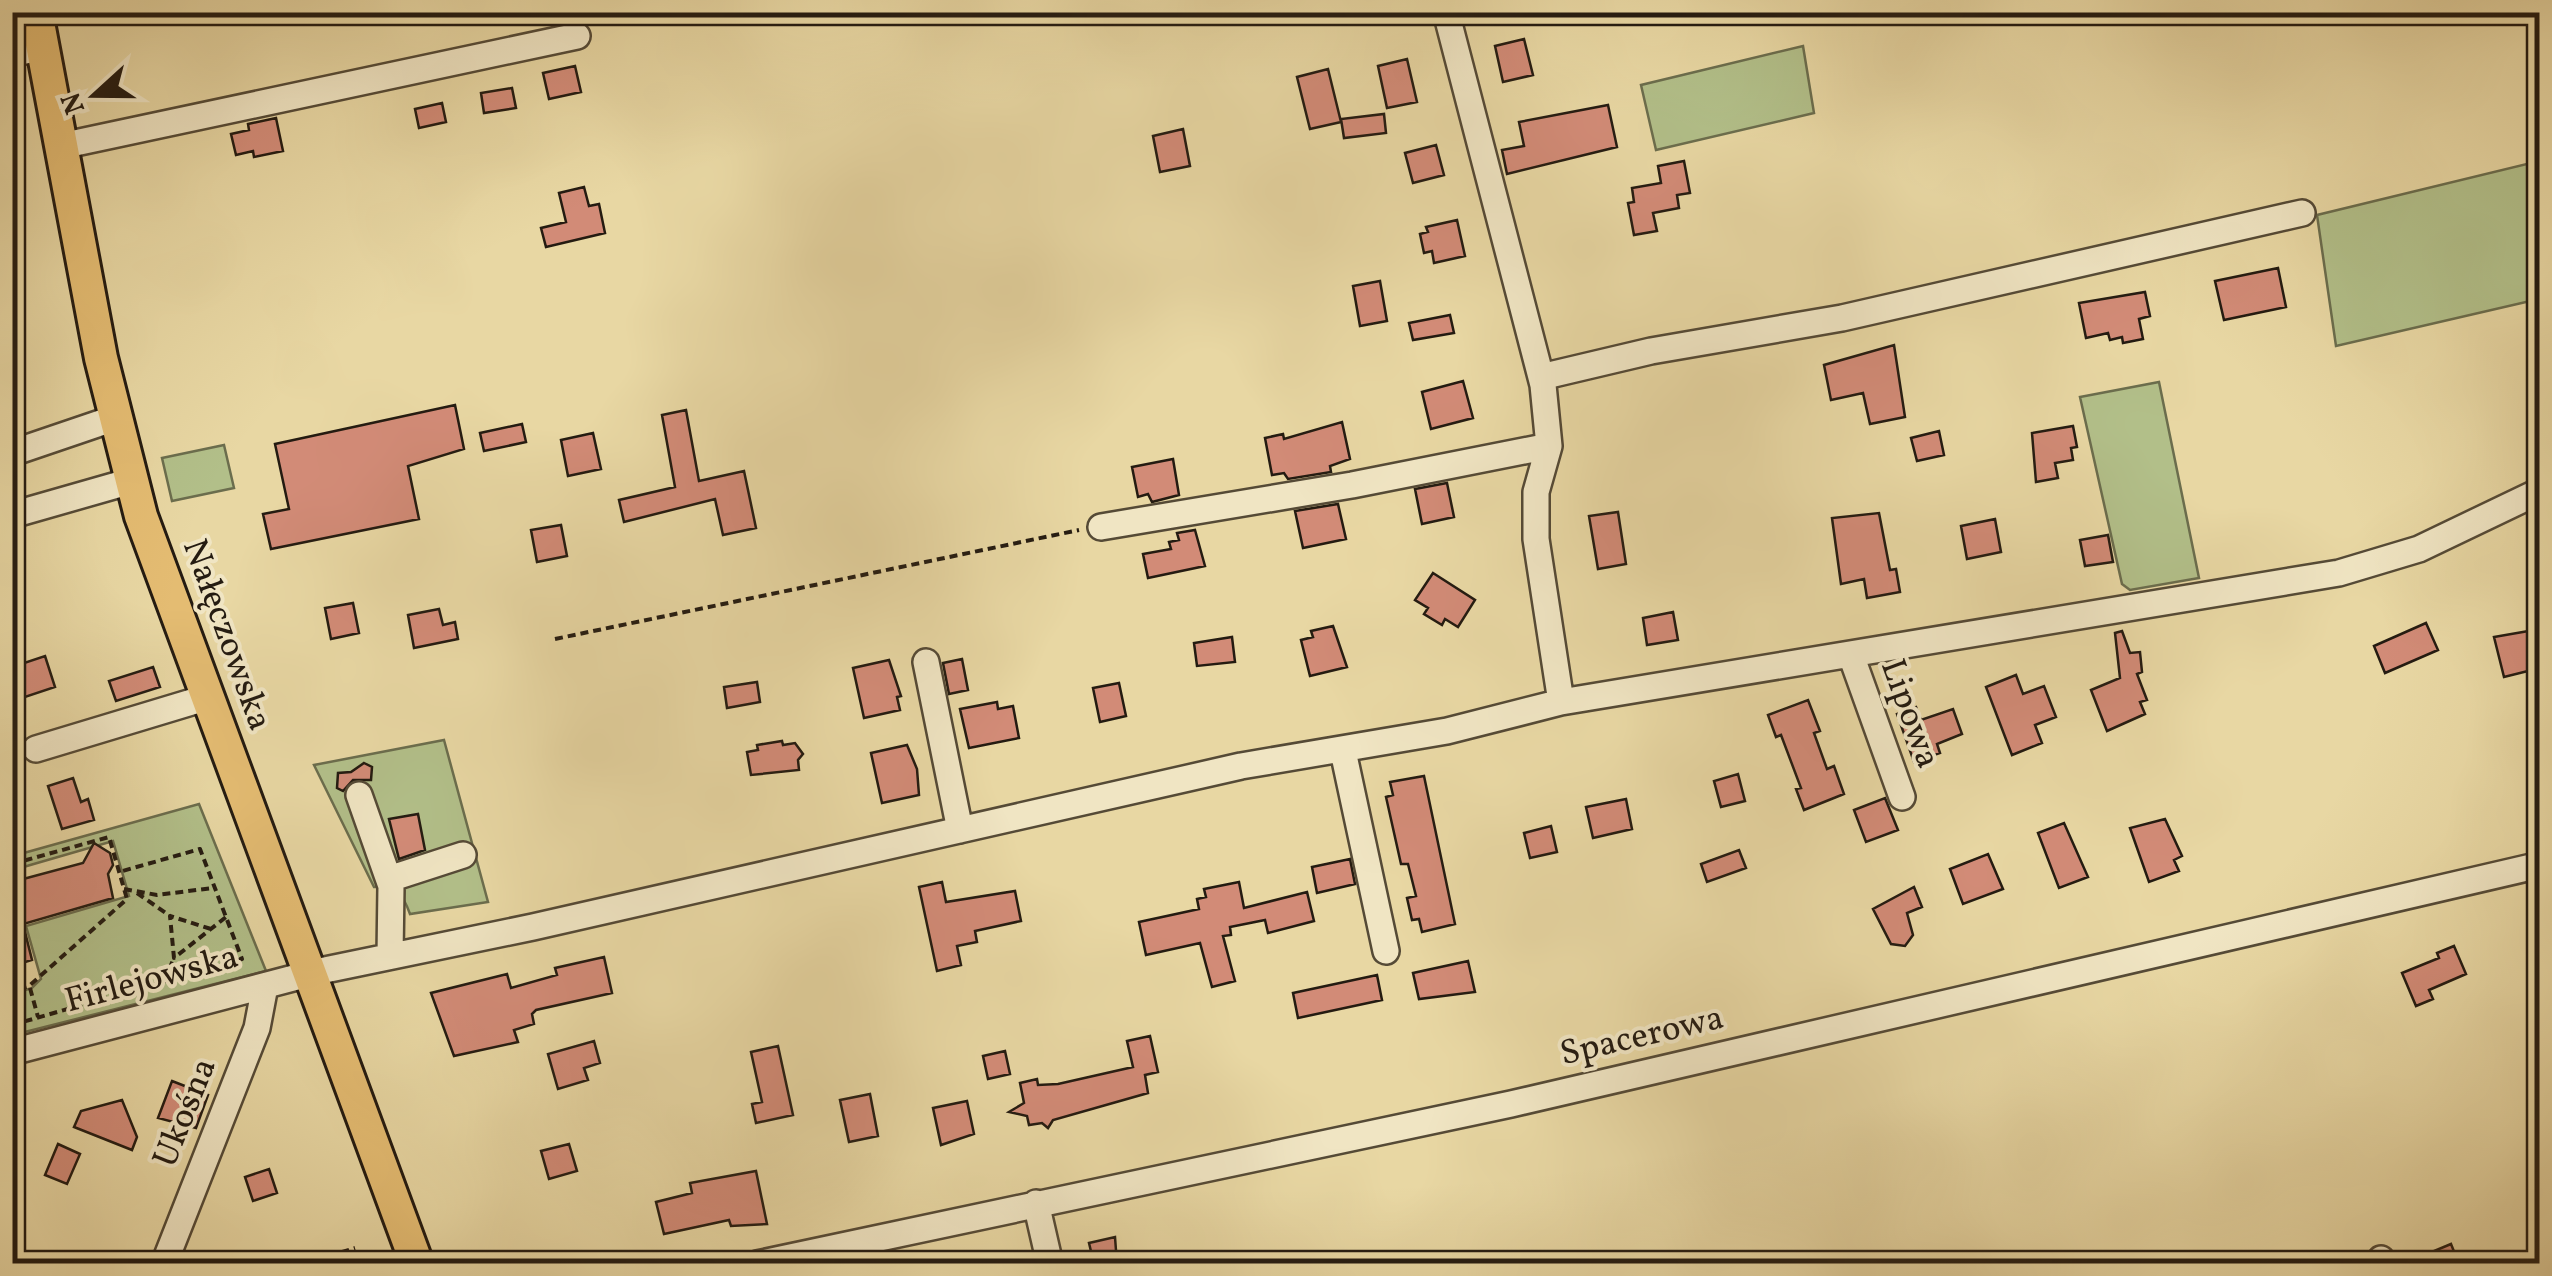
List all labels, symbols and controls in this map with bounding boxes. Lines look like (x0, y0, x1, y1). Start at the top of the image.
north arrow (45, 45, 145, 145)
text: N (52, 87, 96, 120)
street label: Nałęczowska (169, 533, 283, 737)
street label: Lipowa (1867, 653, 1951, 775)
street label: Firlejowska (60, 934, 244, 1026)
street label: Spacerowa (1555, 995, 1729, 1079)
street label: Ukośna (142, 1051, 230, 1175)

